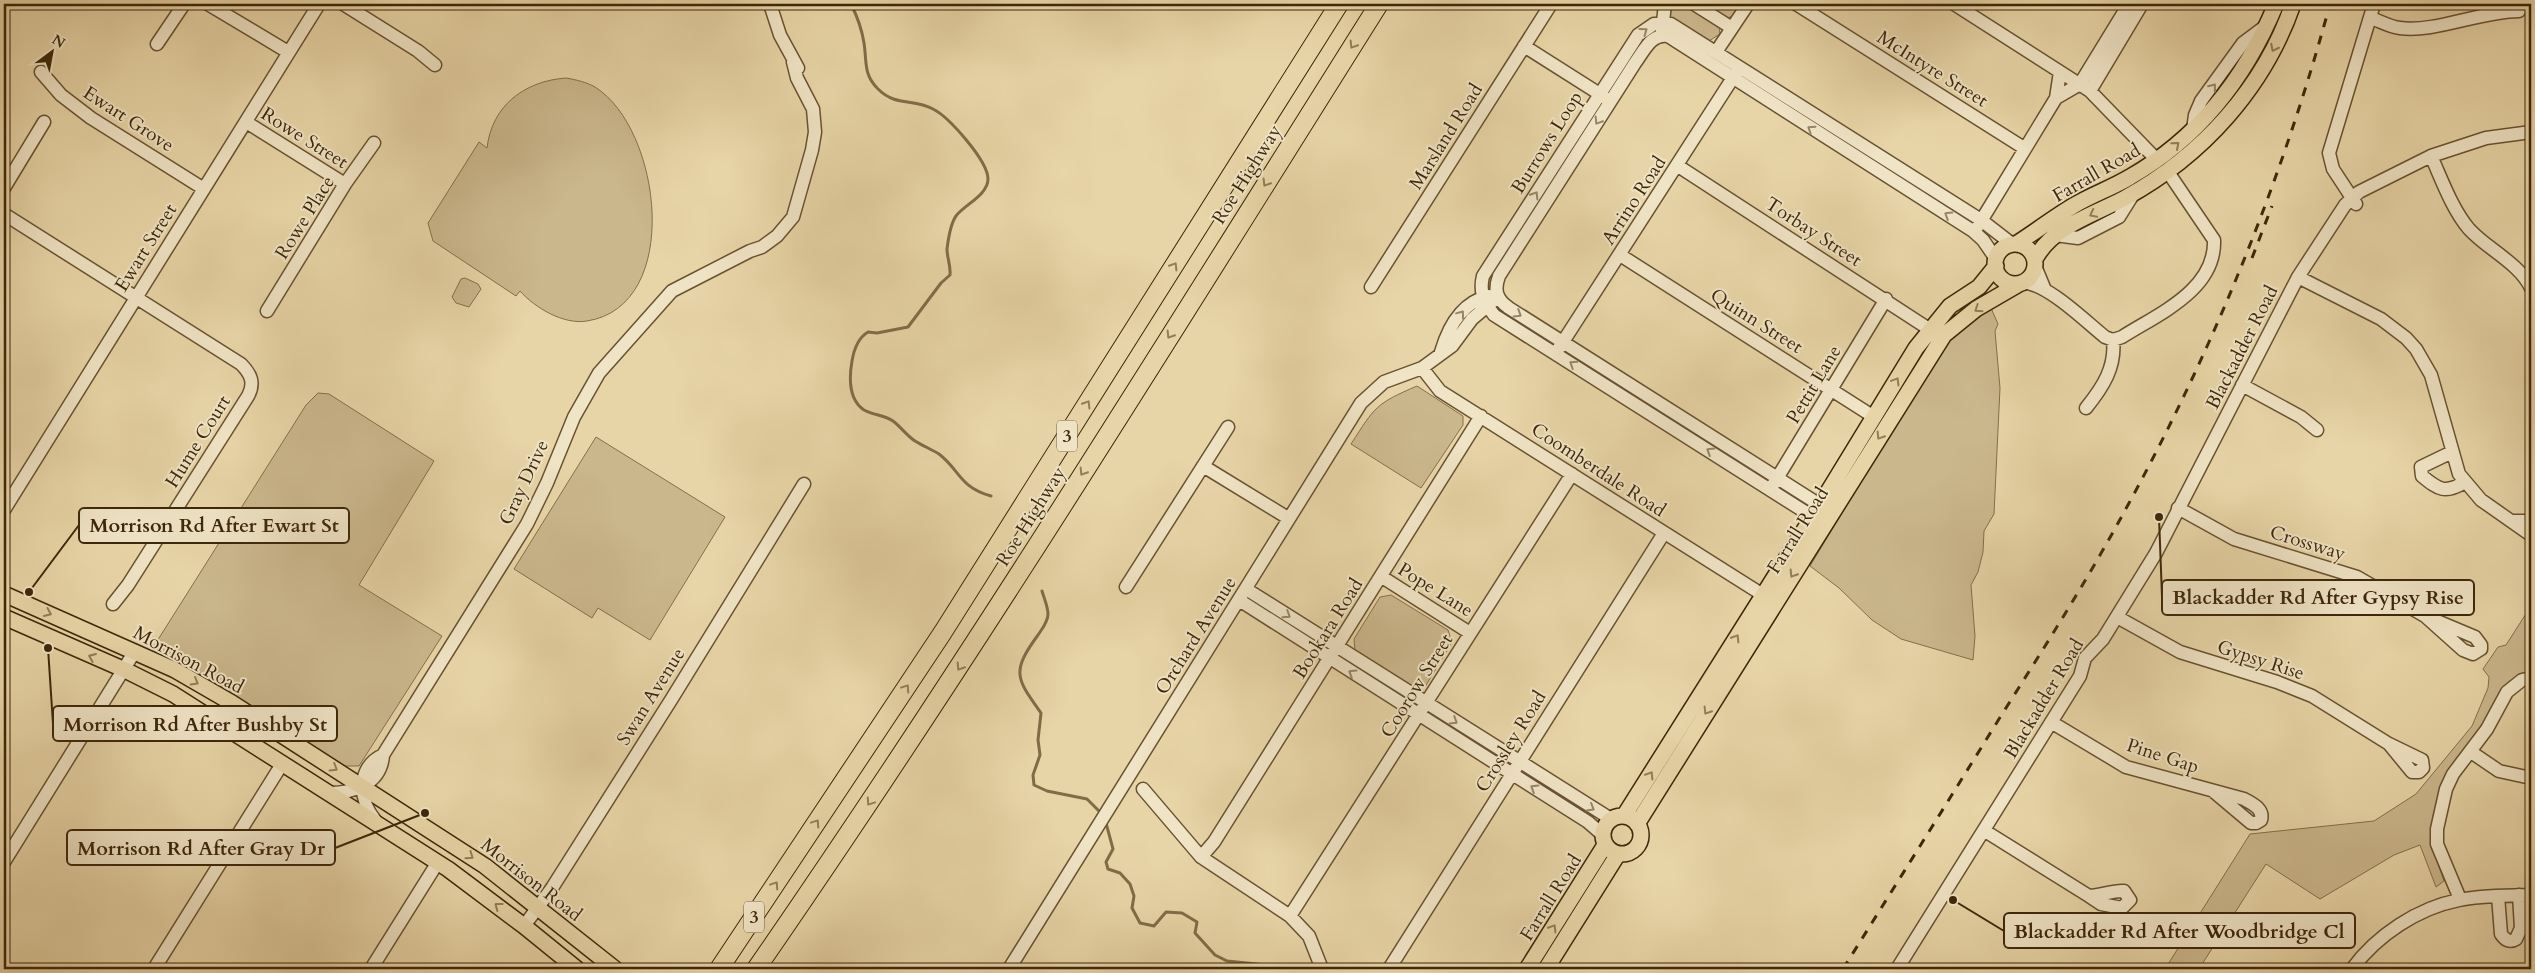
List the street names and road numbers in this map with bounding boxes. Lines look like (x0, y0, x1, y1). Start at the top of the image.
street label: McIntyre Street (1872, 24, 1993, 113)
street label: Marsland Road (1403, 79, 1489, 194)
street label: Ewart Grove (78, 80, 179, 158)
street label: Burrows Loop (1505, 86, 1589, 199)
street label: Rowe Street (256, 101, 353, 175)
street label: Roe Highway (1206, 120, 1288, 229)
street label: Farrall Road (2048, 137, 2145, 209)
street label: Arrino Road (1596, 151, 1672, 250)
street label: Rowe Place (269, 171, 341, 264)
street label: Torbay Street (1760, 191, 1867, 273)
street label: Ewart Street (109, 199, 183, 296)
street label: Blackadder Road (2200, 281, 2284, 414)
street label: Quinn Street (1705, 282, 1808, 360)
street label: Pettit Lane (1780, 340, 1848, 429)
street label: Hume Court (159, 390, 237, 493)
street label: Coomberdale Road (1526, 417, 1671, 523)
road number: 3 (1057, 421, 1077, 452)
street label: Gray Drive (493, 436, 555, 529)
street label: Roe Highway (990, 462, 1072, 571)
street label: Farrall Road (1761, 482, 1835, 579)
street label: Crossway (2267, 519, 2349, 567)
street label: Pope Lane (1393, 556, 1478, 623)
street label: Orchard Avenue (1149, 572, 1242, 699)
street label: Bookara Road (1287, 573, 1369, 684)
street label: Morrison Road (129, 620, 248, 700)
street label: Coorow Street (1374, 628, 1459, 743)
street label: Blackadder Road (1998, 634, 2090, 763)
street label: Gypsy Rise (2214, 634, 2308, 686)
street label: Swan Avenue (611, 643, 691, 750)
street label: Crossley Road (1469, 686, 1552, 797)
street label: Pine Gap (2123, 732, 2202, 780)
street label: Morrison Road (475, 832, 587, 927)
street label: Farrall Road (1514, 849, 1588, 946)
road number: 3 (744, 902, 764, 932)

